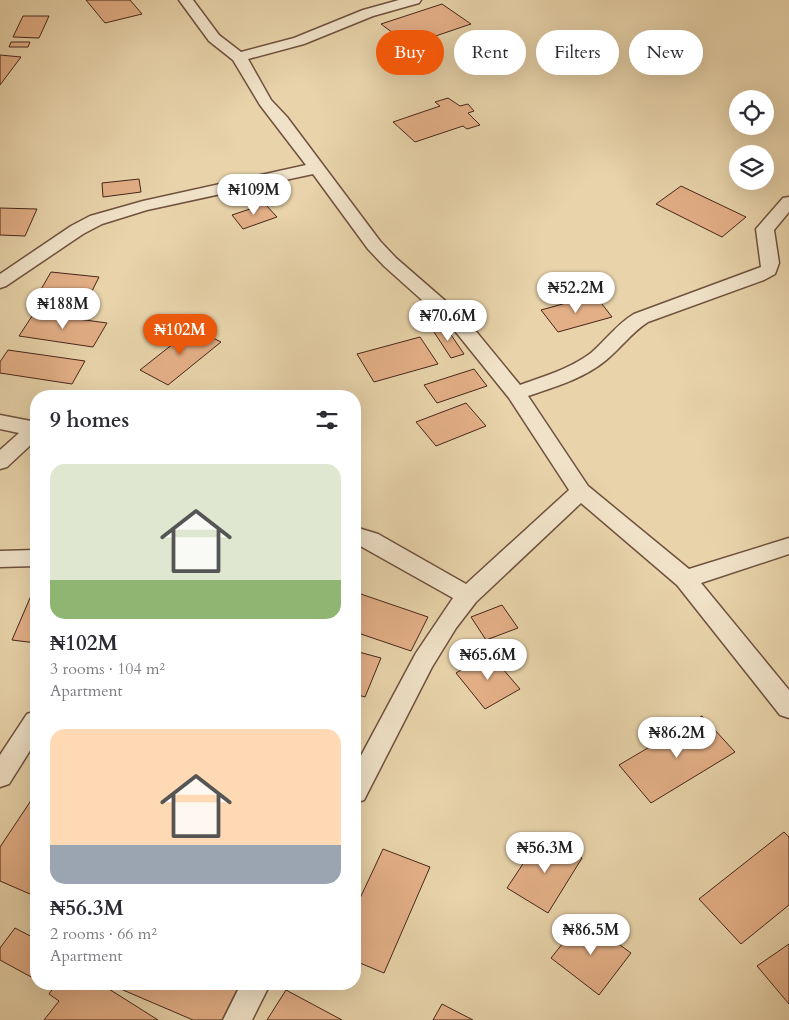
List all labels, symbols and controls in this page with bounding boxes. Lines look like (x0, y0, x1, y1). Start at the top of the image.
chip: Buy (376, 30, 444, 75)
chip: Rent (454, 30, 526, 75)
chip: Filters (536, 30, 619, 75)
chip: New (629, 30, 703, 75)
map controls (729, 90, 774, 190)
button: locate (729, 90, 774, 135)
button: layers (729, 145, 774, 190)
pin: ₦109M (219, 174, 289, 216)
text: ₦109M (228, 179, 280, 201)
pin: ₦52.2M (535, 272, 617, 314)
text: ₦52.2M (548, 277, 604, 299)
pin: ₦188M (28, 288, 98, 330)
text: ₦188M (37, 293, 89, 315)
pin: ₦70.6M (407, 300, 489, 342)
text: ₦70.6M (420, 305, 476, 327)
pin: ₦102M (145, 314, 215, 356)
text: ₦102M (154, 319, 206, 341)
text: 9 homes (50, 406, 129, 435)
icon: filters (313, 406, 341, 434)
icon: home (151, 496, 241, 586)
text: ₦102M (50, 629, 118, 658)
pin: ₦65.6M (447, 638, 529, 681)
text: ₦65.6M (460, 644, 516, 666)
text: 3 rooms · 104 m² (50, 658, 165, 680)
text: Apartment (50, 680, 123, 702)
pin: ₦86.2M (636, 716, 718, 759)
text: ₦86.2M (649, 722, 705, 744)
icon: home (151, 761, 241, 851)
pin: ₦56.3M (504, 832, 586, 874)
text: ₦56.3M (517, 837, 573, 859)
text: ₦56.3M (50, 894, 124, 923)
pin: ₦86.5M (550, 914, 632, 956)
text: ₦86.5M (563, 919, 619, 941)
text: 2 rooms · 66 m² (50, 923, 157, 945)
text: Apartment (50, 945, 123, 967)

